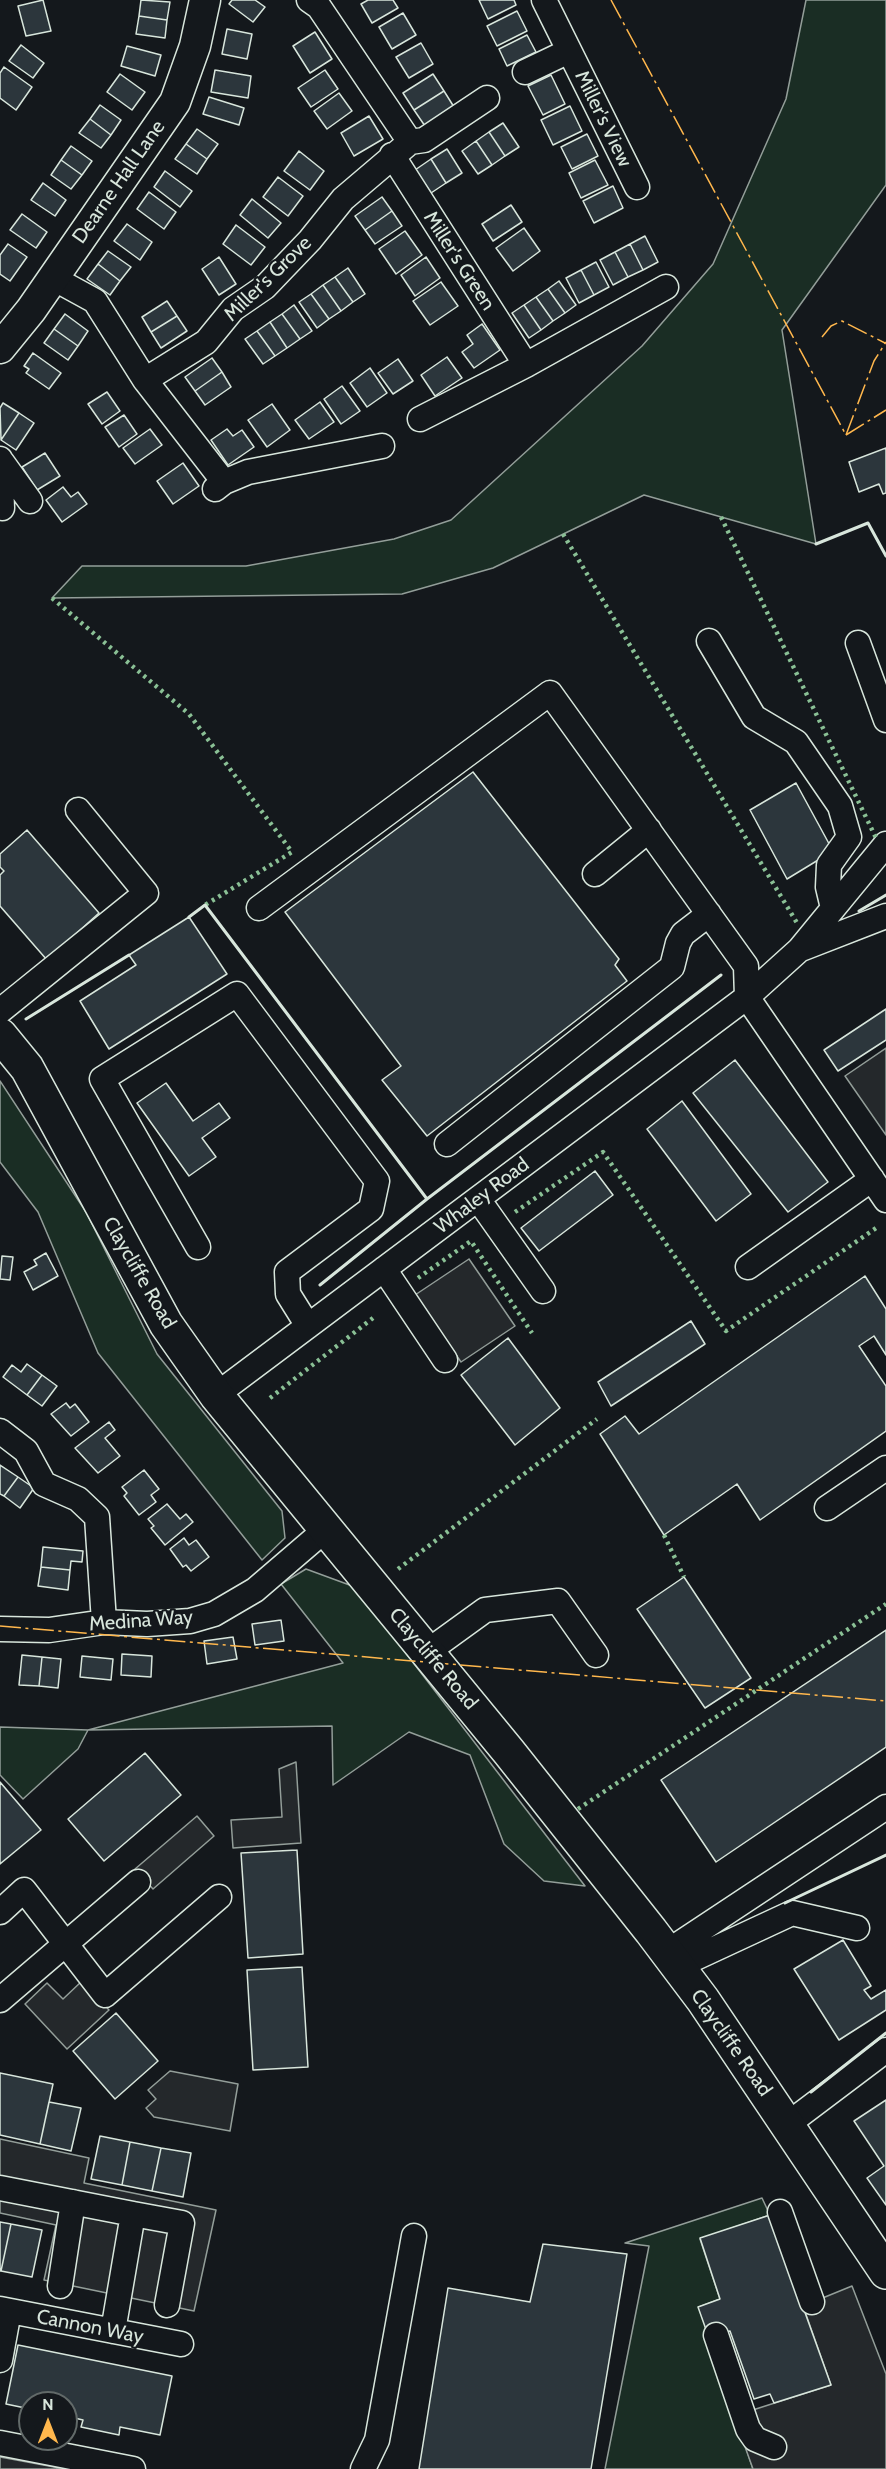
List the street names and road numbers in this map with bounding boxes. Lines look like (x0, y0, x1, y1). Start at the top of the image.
street label: Miller's View (569, 67, 637, 171)
street label: Dearne Hall Lane (68, 116, 170, 248)
street label: Miller's Green (418, 207, 500, 315)
street label: Miller's Grove (219, 231, 317, 327)
street label: Whaley Road (430, 1153, 534, 1239)
street label: Claycliffe Road (97, 1213, 181, 1333)
street label: Claycliffe Road (384, 1603, 482, 1715)
street label: Medina Way (88, 1605, 194, 1637)
street label: Claycliffe Road (685, 1985, 777, 2101)
street label: Cannon Way (35, 2305, 145, 2349)

